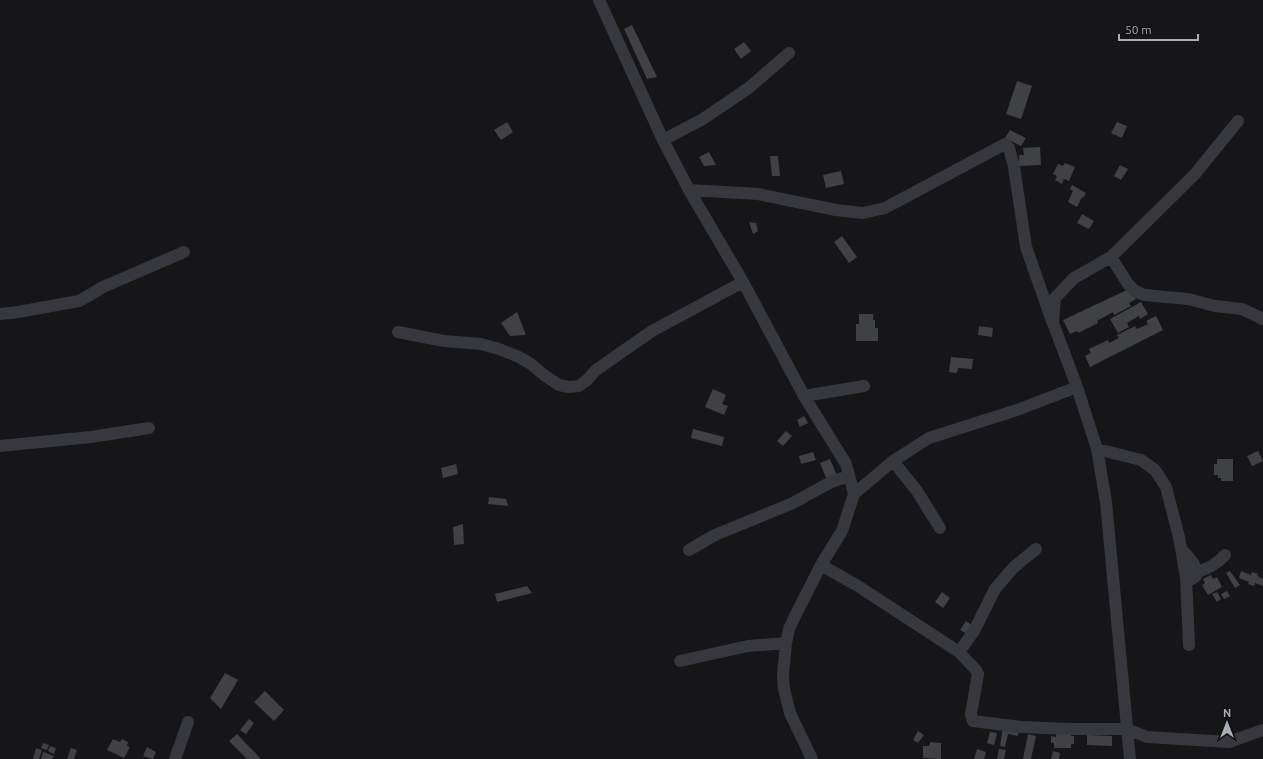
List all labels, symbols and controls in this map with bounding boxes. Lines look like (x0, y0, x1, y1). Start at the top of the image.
scale bar (1119, 16, 1198, 42)
text: 50 m (1125, 23, 1152, 36)
north arrow (1207, 703, 1247, 743)
text: N (1223, 707, 1231, 719)

